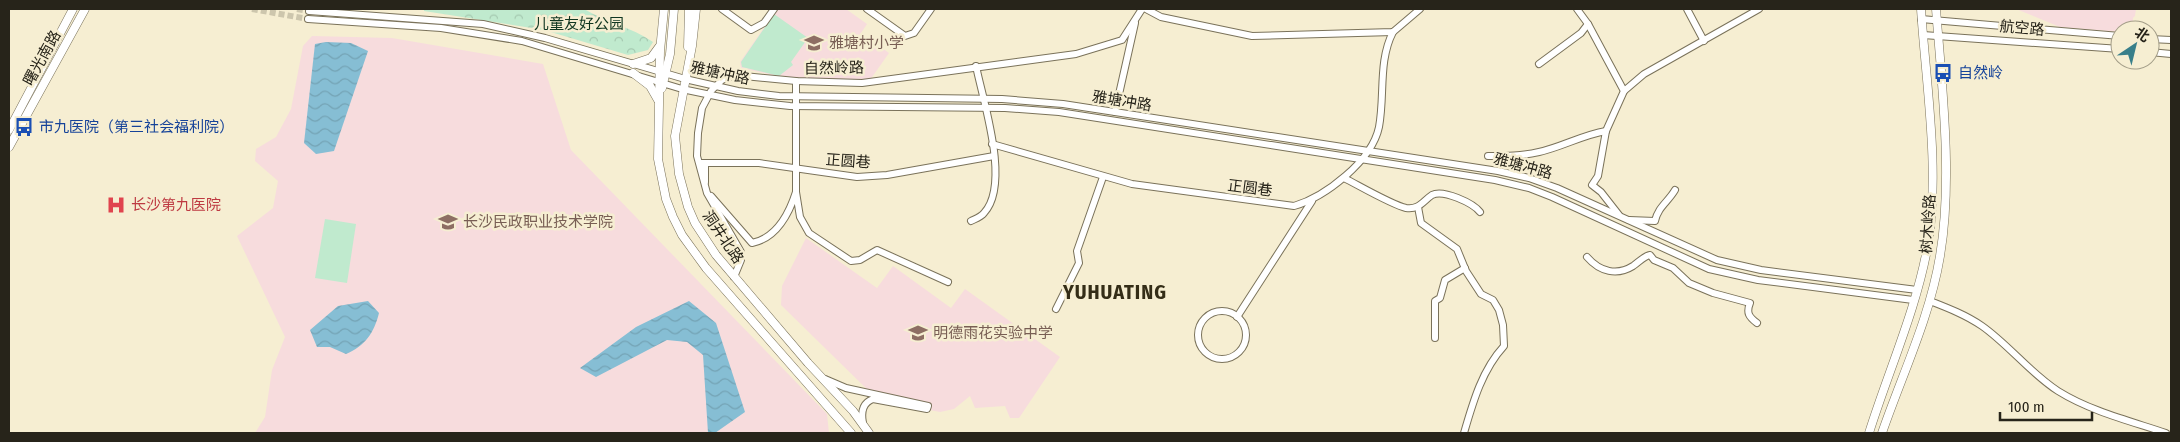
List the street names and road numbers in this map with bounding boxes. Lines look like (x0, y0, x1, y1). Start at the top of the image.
street label: 航空路 (1999, 17, 2045, 39)
street label: 曙光南路 (20, 27, 64, 89)
street label: 雅塘冲路 (689, 58, 751, 88)
street label: 自然岭路 (804, 58, 864, 78)
street label: 雅塘冲路 (1091, 87, 1153, 115)
street label: 正圆巷 (825, 150, 871, 172)
street label: 雅塘冲路 (1492, 150, 1554, 182)
street label: 正圆巷 (1227, 176, 1273, 200)
street label: 树木岭路 (1917, 193, 1939, 255)
street label: 洞井北路 (699, 207, 747, 267)

